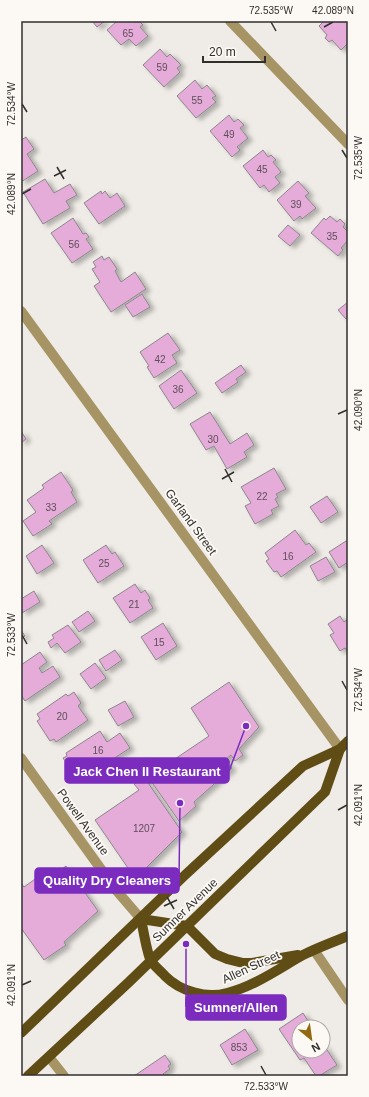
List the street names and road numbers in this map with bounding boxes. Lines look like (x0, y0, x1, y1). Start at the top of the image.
street label: Garland Street (162, 486, 220, 558)
street label: Powell Avenue (54, 786, 112, 858)
street label: Sumner Avenue (150, 875, 221, 945)
street label: Allen Street (220, 947, 283, 986)

